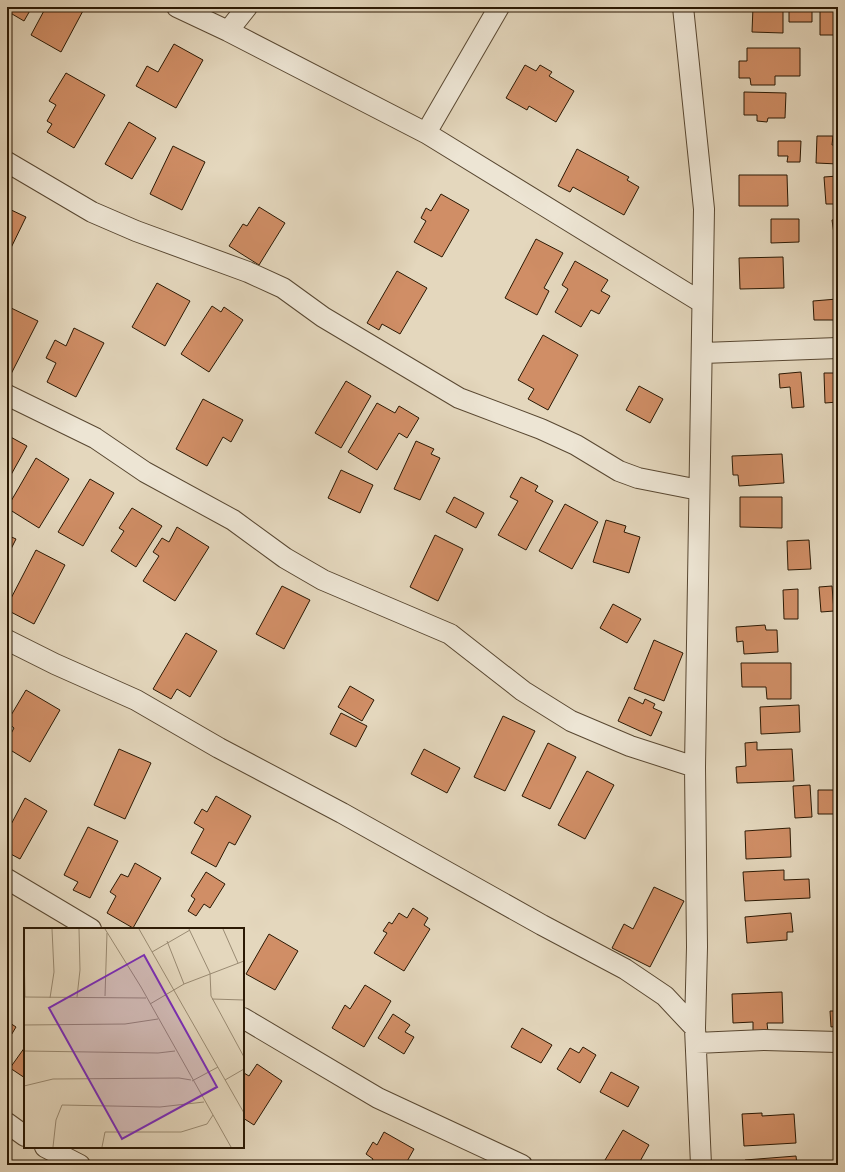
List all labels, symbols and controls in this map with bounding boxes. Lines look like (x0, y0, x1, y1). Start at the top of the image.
inset map (24, 928, 244, 1148)

